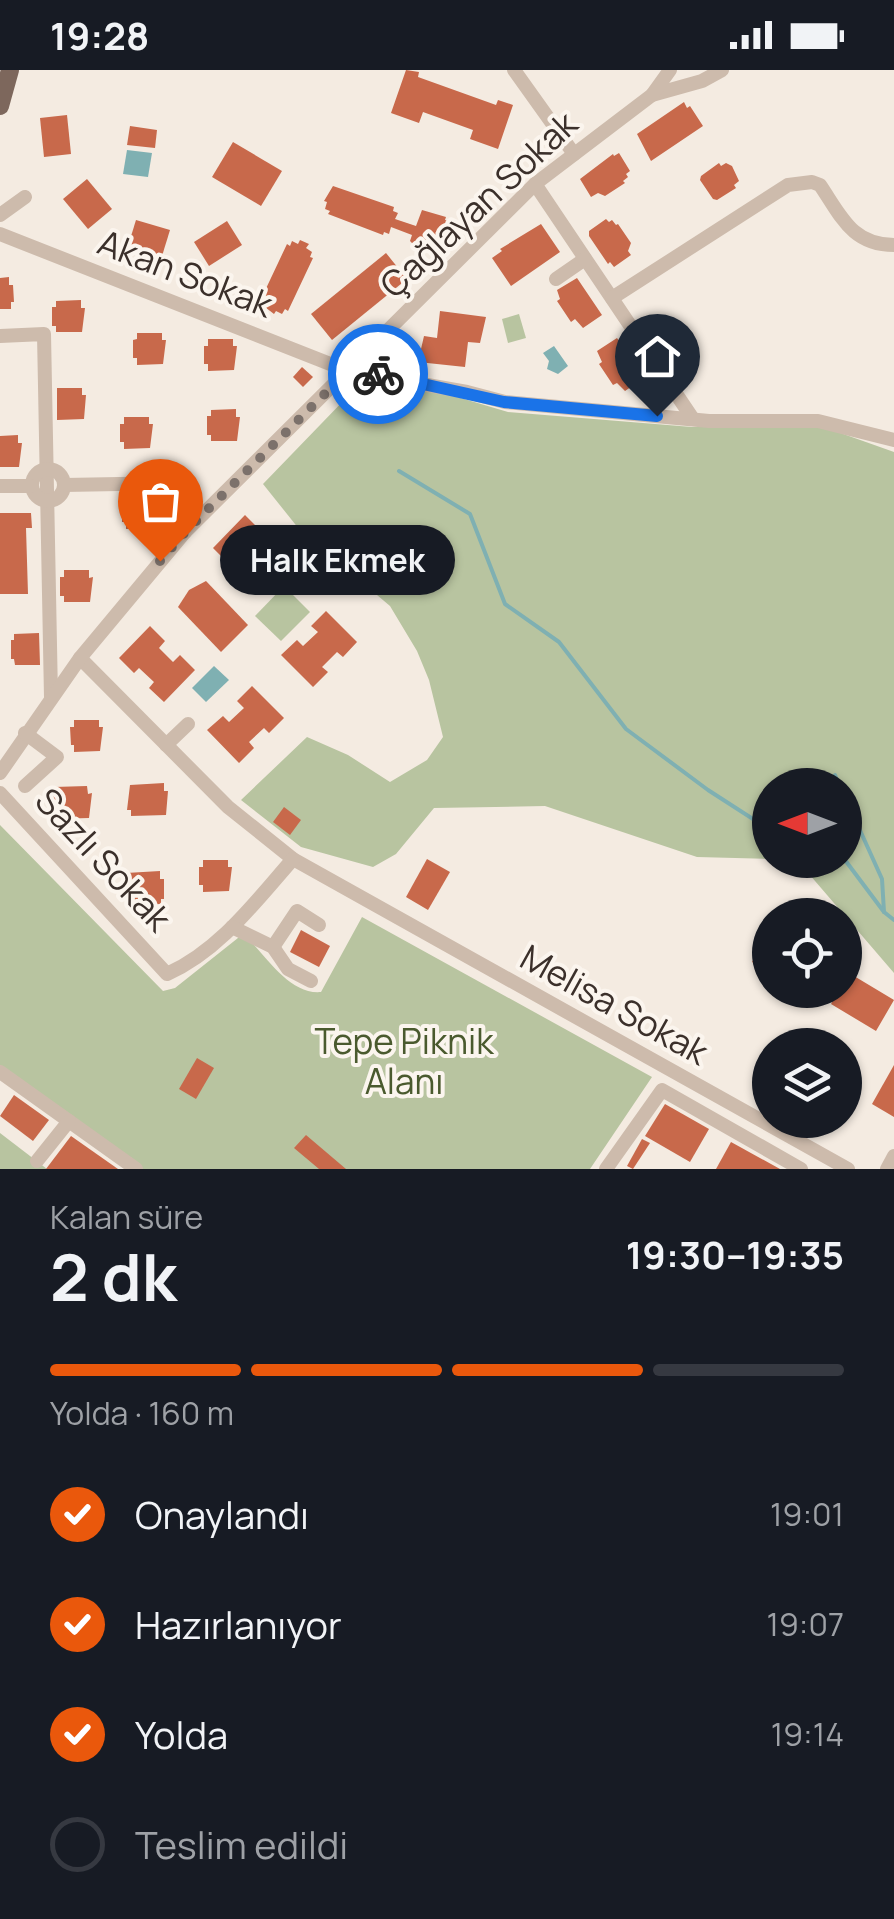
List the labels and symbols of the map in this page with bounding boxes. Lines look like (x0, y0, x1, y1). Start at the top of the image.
street label: Çağlayan Sokak (369, 99, 588, 308)
street label: Akan Sokak (91, 218, 281, 329)
pin (615, 314, 700, 417)
courier (328, 324, 428, 424)
pin (118, 459, 203, 562)
callout: Halk Ekmek (220, 526, 455, 596)
north arrow (752, 768, 862, 878)
street label: Sazlı Sokak (25, 777, 184, 942)
street label: Melisa Sokak (512, 933, 718, 1076)
park label: Tepe Piknik Alanı (314, 1017, 495, 1105)

